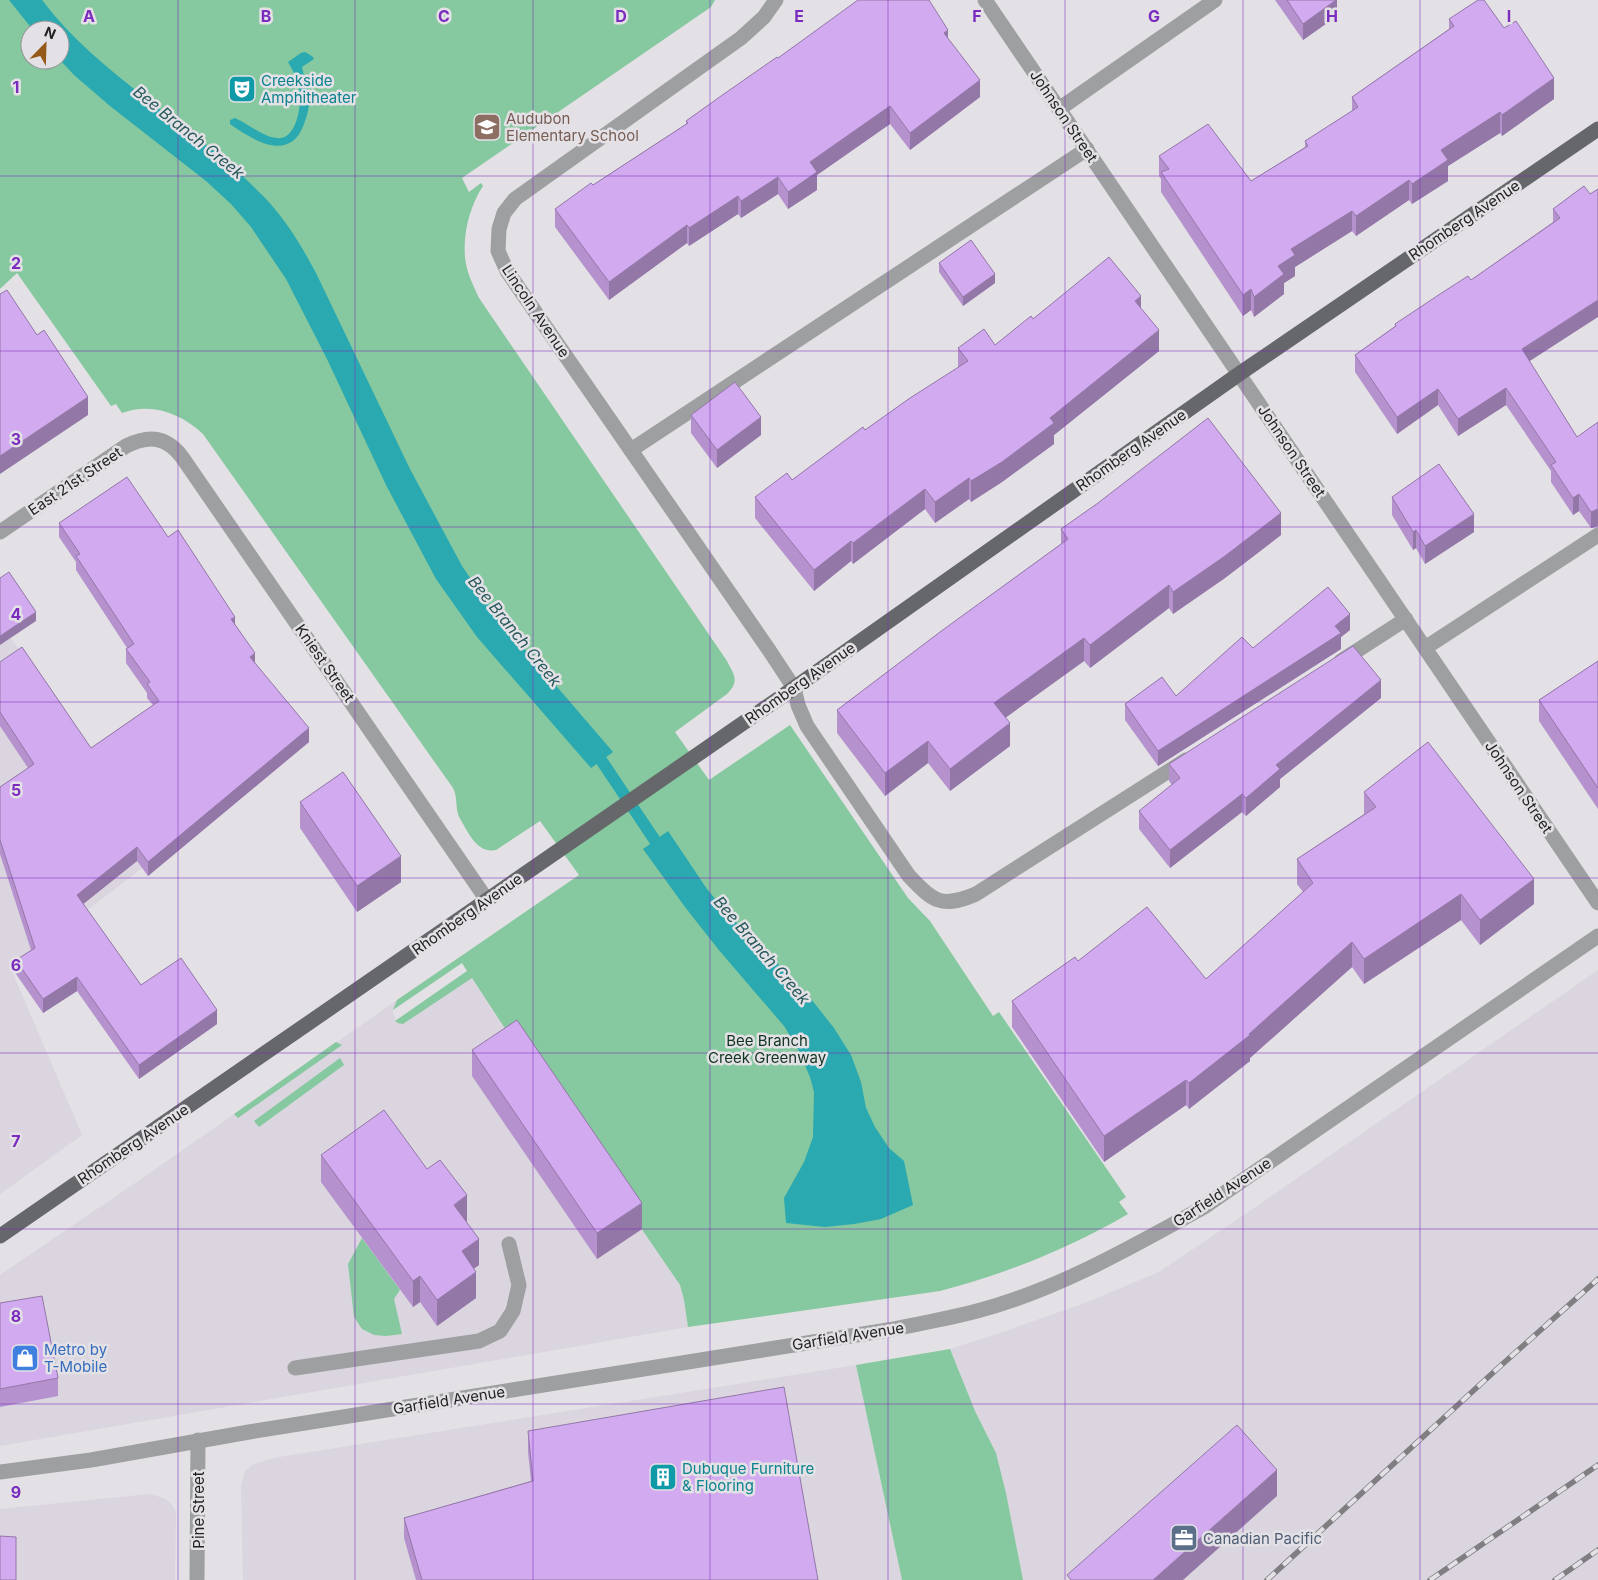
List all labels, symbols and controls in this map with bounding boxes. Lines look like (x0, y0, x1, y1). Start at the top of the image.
text: A (83, 6, 95, 26)
text: B (261, 6, 271, 26)
text: C (438, 6, 450, 26)
text: D (615, 6, 627, 26)
text: E (794, 6, 804, 26)
text: F (972, 6, 982, 26)
text: G (1148, 6, 1160, 26)
text: H (1326, 6, 1338, 26)
text: I (1507, 6, 1511, 26)
north arrow (20, 20, 70, 70)
text: N (42, 23, 59, 42)
street label: Johnson Street (1026, 66, 1102, 166)
place label: Creekside Amphitheater (261, 71, 357, 107)
theatre icon: Creekside Amphitheater (227, 74, 257, 104)
text: 1 (13, 77, 19, 97)
water label: Bee Branch Creek (130, 81, 249, 183)
place label: Audubon Elementary School (506, 109, 639, 145)
school or university icon: Audubon Elementary School (472, 112, 502, 142)
street label: Rhomberg Avenue (1405, 176, 1523, 264)
text: 2 (11, 253, 21, 273)
street label: Lincoln Avenue (498, 261, 574, 361)
street label: Johnson Street (1254, 401, 1330, 501)
street label: Rhomberg Avenue (1072, 405, 1190, 495)
text: 3 (11, 429, 21, 449)
street label: East 21st Street (24, 443, 126, 519)
water label: Bee Branch Creek (464, 572, 566, 691)
text: 4 (11, 604, 22, 624)
street label: Kniest Street (291, 620, 359, 706)
street label: Rhomberg Avenue (741, 638, 859, 728)
street label: Johnson Street (1481, 737, 1557, 837)
text: 5 (11, 780, 21, 800)
street label: Rhomberg Avenue (408, 869, 526, 959)
water label: Bee Branch Creek (710, 892, 815, 1008)
text: 6 (11, 955, 21, 975)
park label: Bee Branch Creek Greenway (708, 1031, 827, 1067)
street label: Rhomberg Avenue (74, 1100, 192, 1188)
text: 7 (11, 1131, 21, 1151)
street label: Garfield Avenue (1169, 1153, 1275, 1231)
text: 8 (11, 1306, 21, 1326)
street label: Garfield Avenue (791, 1318, 905, 1354)
place label: Metro by T-Mobile (44, 1340, 108, 1376)
shop icon: Metro by T-Mobile (10, 1343, 40, 1373)
street label: Garfield Avenue (392, 1382, 506, 1418)
place label: Dubuque Furniture & Flooring (682, 1459, 814, 1495)
building icon: Dubuque Furniture & Flooring (648, 1462, 678, 1492)
street label: Pine Street (189, 1471, 208, 1549)
text: 9 (11, 1482, 21, 1502)
office icon: Canadian Pacific (1169, 1523, 1199, 1553)
place label: Canadian Pacific (1203, 1529, 1322, 1548)

